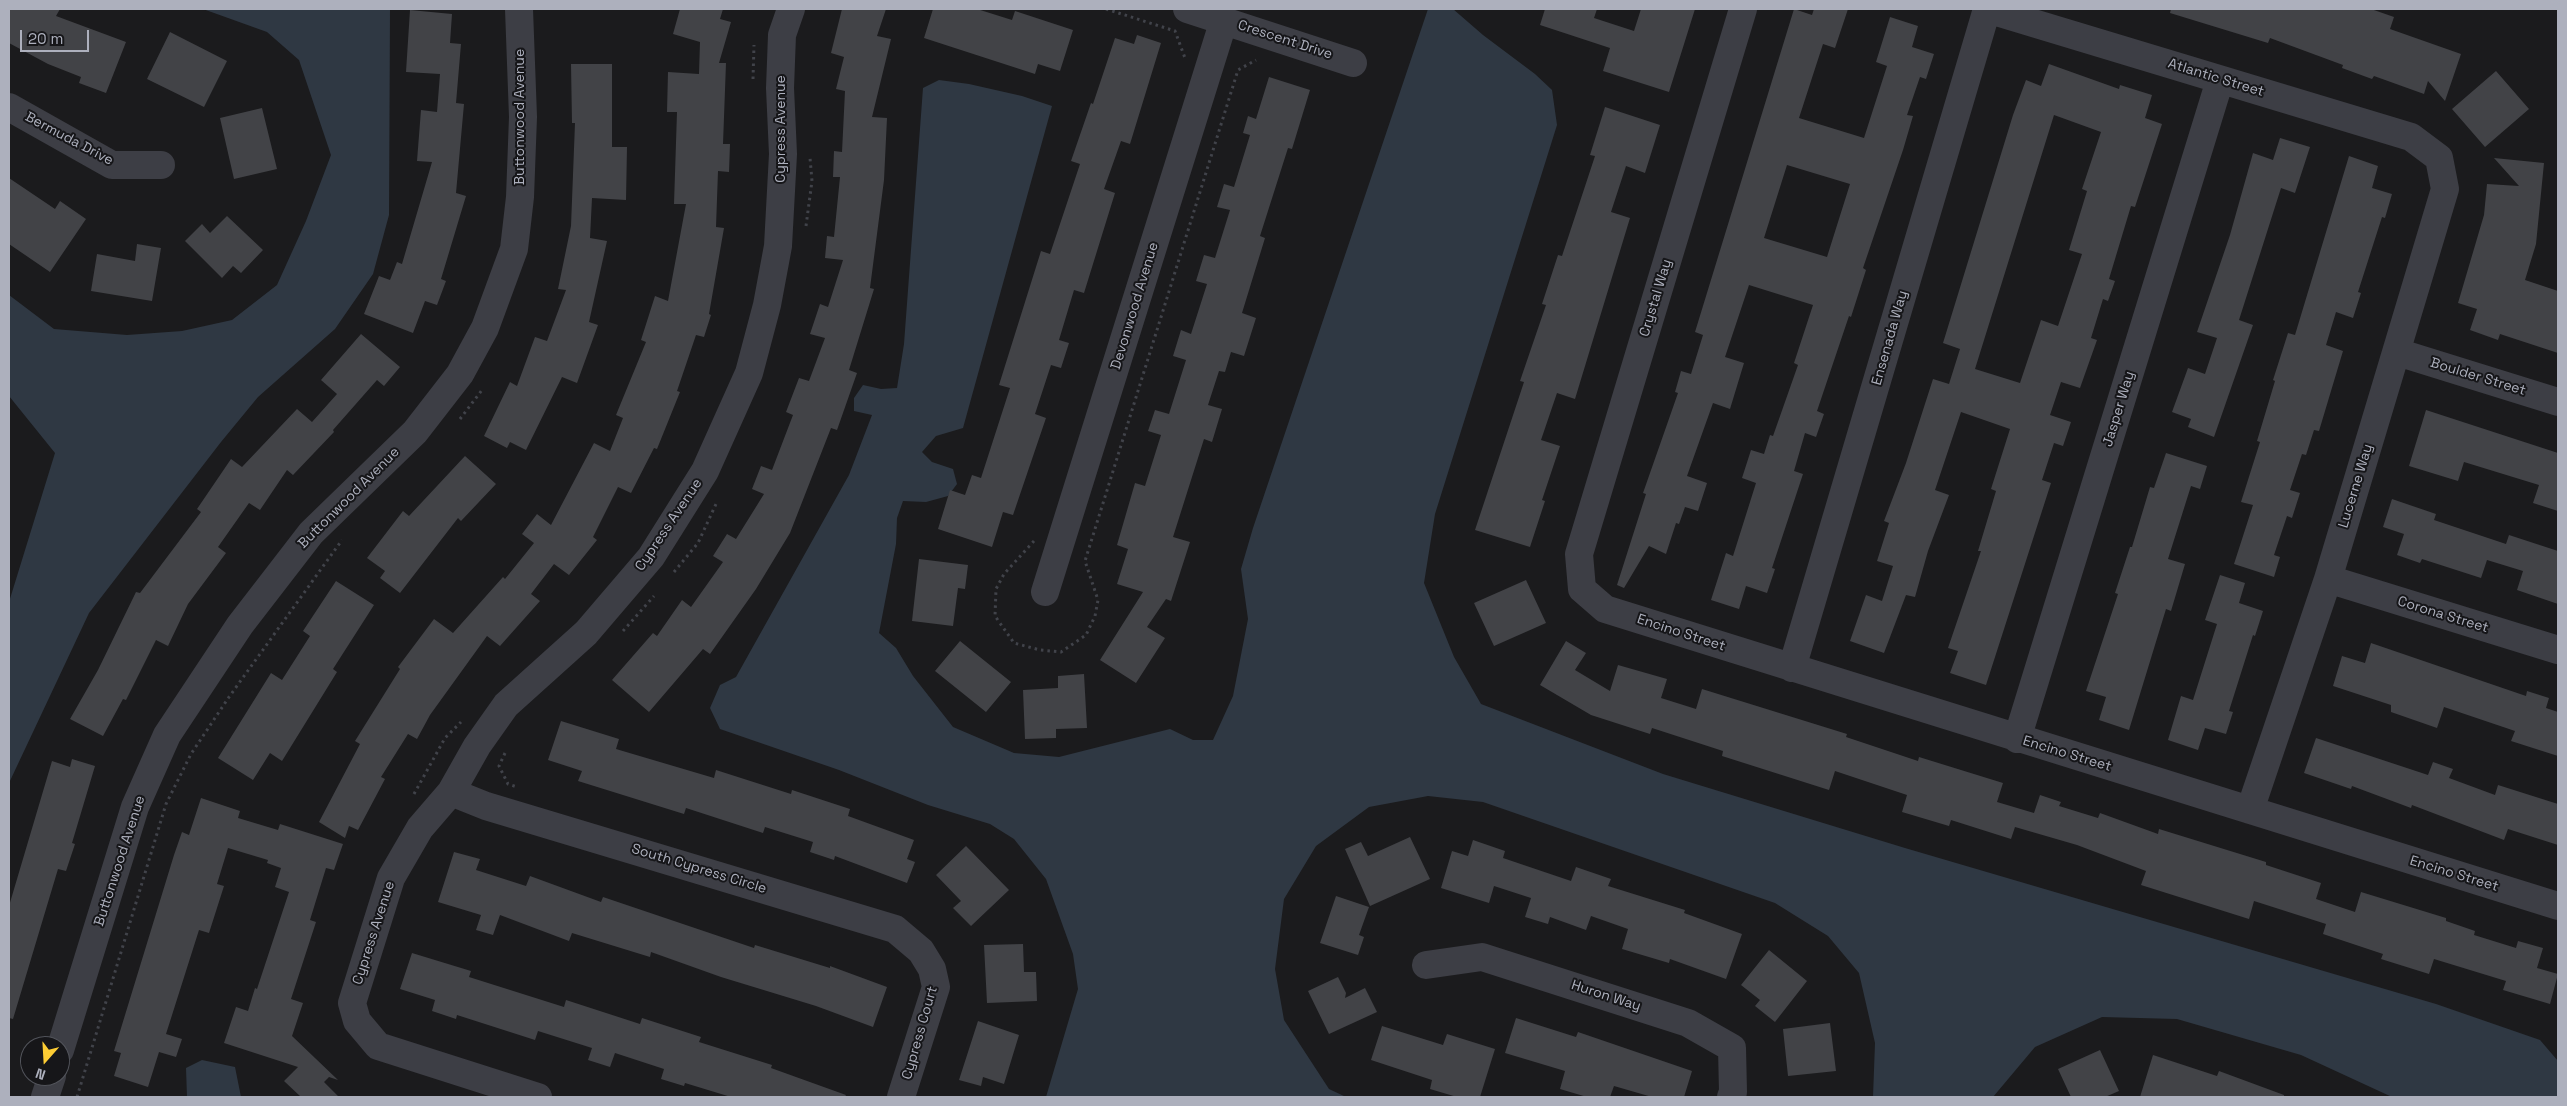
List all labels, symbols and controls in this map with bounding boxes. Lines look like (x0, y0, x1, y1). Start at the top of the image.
street label: Crescent Drive (1236, 17, 1334, 63)
scale bar (22, 20, 91, 52)
text: 20 m (28, 29, 63, 48)
street label: Buttonwood Avenue (512, 49, 528, 185)
street label: Atlantic Street (2166, 55, 2266, 101)
street label: Cypress Avenue (773, 75, 789, 183)
street label: Bermuda Drive (22, 109, 116, 169)
street label: Devonwood Avenue (1108, 240, 1162, 372)
street label: Crystal Way (1636, 257, 1676, 339)
street label: Ensenada Way (1868, 289, 1912, 387)
street label: Boulder Street (2428, 355, 2528, 399)
street label: Jasper Way (2100, 369, 2138, 449)
street label: Lucerne Way (2335, 442, 2377, 530)
street label: Buttonwood Avenue (295, 444, 403, 552)
street label: Cypress Avenue (632, 476, 706, 574)
street label: Corona Street (2395, 593, 2491, 637)
street label: Encino Street (1635, 611, 1727, 655)
street label: Encino Street (2021, 733, 2113, 775)
street label: Buttonwood Avenue (91, 794, 149, 928)
street label: South Cypress Circle (630, 840, 768, 898)
street label: Encino Street (2408, 853, 2500, 895)
street label: Cypress Avenue (349, 879, 399, 987)
street label: Huron Way (1569, 977, 1643, 1015)
street label: Cypress Court (899, 984, 941, 1082)
north arrow (20, 1036, 70, 1086)
text: N (33, 1064, 48, 1084)

